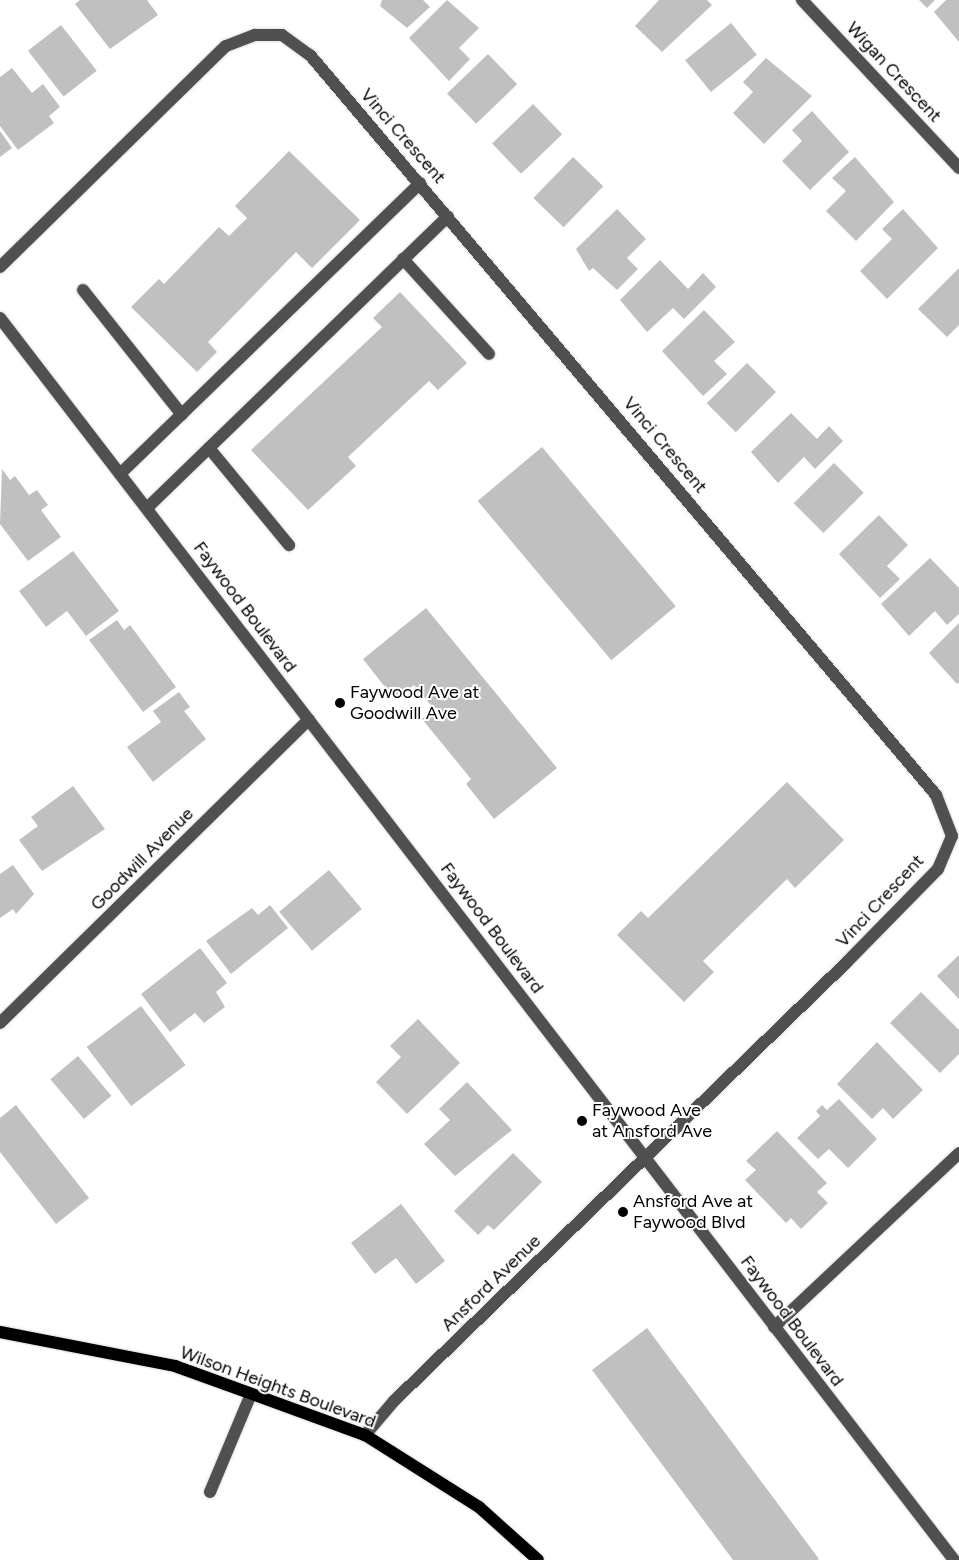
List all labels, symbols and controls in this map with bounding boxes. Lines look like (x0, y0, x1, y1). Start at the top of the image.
street label: Wigan Crescent (842, 17, 946, 127)
street label: Vinci Crescent (356, 84, 450, 188)
street label: Vinci Crescent (619, 393, 711, 497)
street label: Faywood Boulevard (189, 537, 301, 677)
place label: Faywood Ave at Goodwill Ave (350, 682, 479, 724)
marker: Faywood Ave at Goodwill Ave (334, 697, 346, 709)
street label: Goodwill Avenue (86, 803, 198, 915)
street label: Vinci Crescent (832, 850, 928, 952)
street label: Faywood Boulevard (436, 858, 548, 998)
place label: Faywood Ave at Ansford Ave (592, 1100, 712, 1142)
marker: Faywood Ave at Ansford Ave (576, 1115, 588, 1127)
place label: Ansford Ave at Faywood Blvd (633, 1191, 753, 1234)
marker: Ansford Ave at Faywood Blvd (617, 1206, 629, 1218)
street label: Ansford Avenue (437, 1230, 545, 1336)
street label: Faywood Boulevard (736, 1251, 848, 1391)
street label: Wilson Heights Boulevard (177, 1342, 379, 1432)

